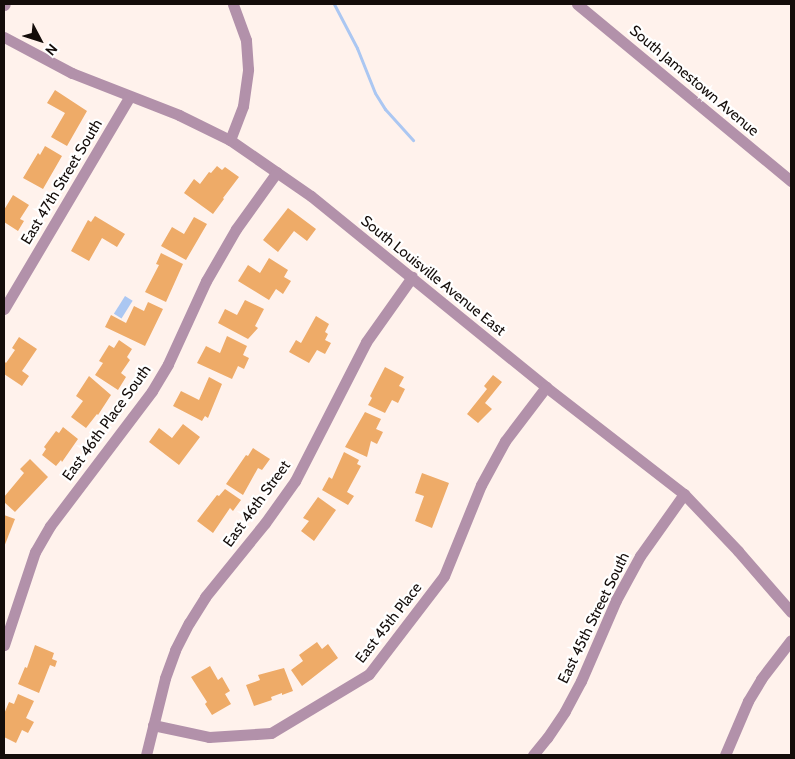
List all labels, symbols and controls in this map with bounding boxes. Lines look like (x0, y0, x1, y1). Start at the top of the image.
north arrow (15, 15, 65, 65)
street label: South Jamestown Avenue (626, 22, 762, 140)
text: N (41, 40, 62, 59)
street label: East 47th Street South (17, 116, 107, 248)
street label: South Louisville Avenue East (357, 212, 509, 340)
street label: East 46th Place South (59, 361, 155, 485)
street label: East 46th Street (220, 457, 294, 551)
street label: East 45th Street South (554, 550, 634, 686)
street label: East 45th Place (352, 579, 426, 667)

